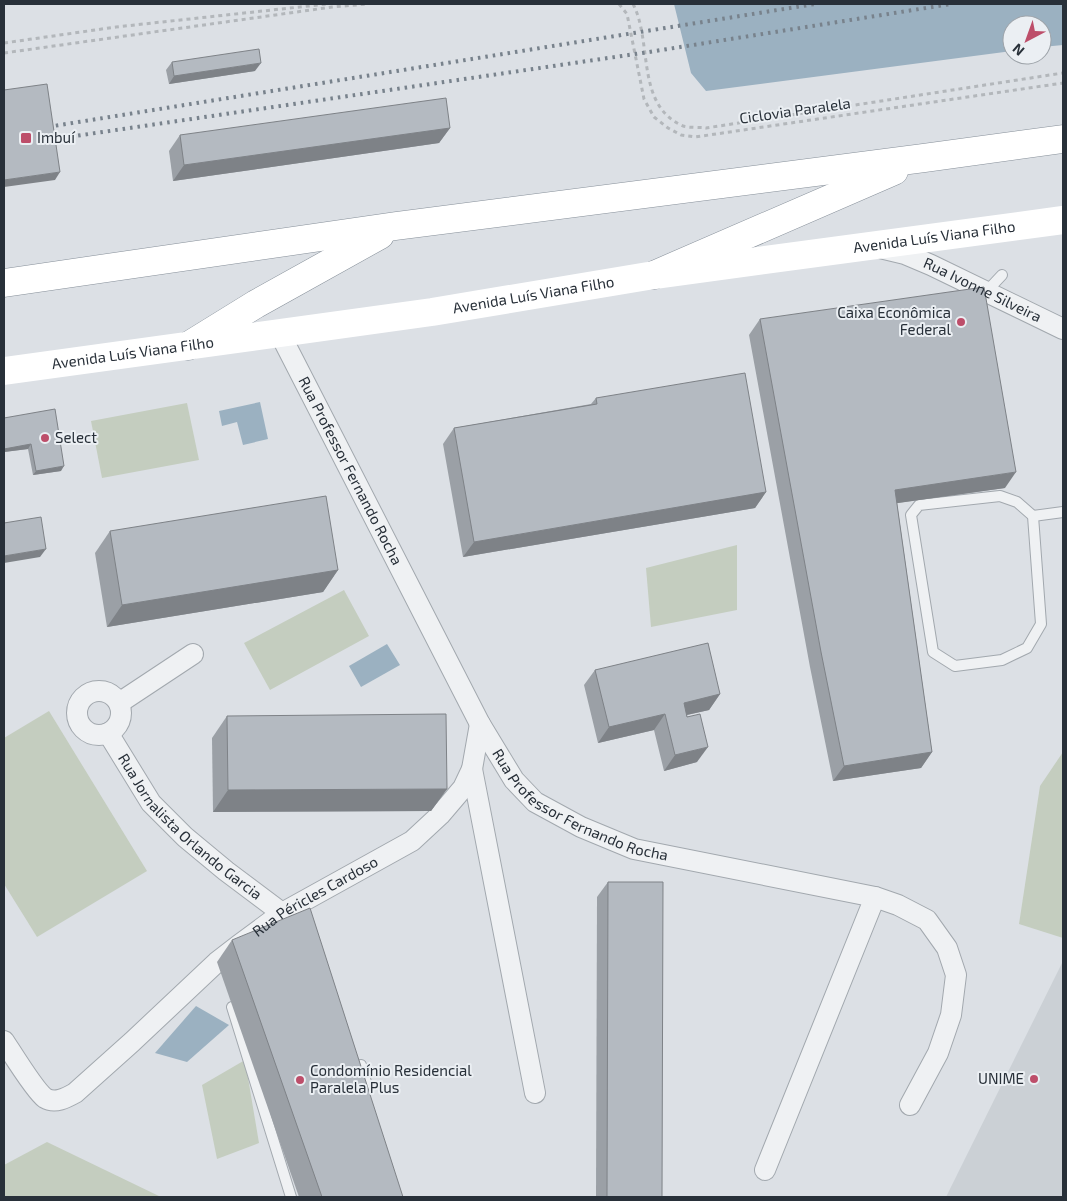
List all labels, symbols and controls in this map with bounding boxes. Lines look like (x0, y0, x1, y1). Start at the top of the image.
north arrow (1002, 15, 1052, 65)
text: N (1009, 40, 1028, 60)
street label: Ciclovia Paralela (738, 93, 852, 127)
place label: Imbuí (37, 128, 76, 146)
marker: Imbuí (19, 131, 33, 145)
street label: Avenida Luís Viana Filho (852, 217, 1016, 256)
street label: Rua Ivonne Silveira (921, 253, 1045, 325)
street label: Avenida Luís Viana Filho (451, 272, 615, 316)
place label: Caixa Econômica Federal (837, 303, 952, 338)
marker: Caixa Econômica Federal (955, 316, 967, 328)
street label: Avenida Luís Viana Filho (51, 332, 215, 372)
street label: Rua Professor Fernando Rocha (295, 373, 407, 568)
place label: Select (55, 428, 97, 446)
marker: Select (39, 432, 51, 444)
street label: Rua Professor Fernando Rocha (489, 745, 670, 864)
street label: Rua Jornalista Orlando Garcia (115, 750, 266, 903)
street label: Rua Péricles Cardoso (248, 852, 381, 940)
place label: Condomínio Residencial Paralela Plus (310, 1061, 472, 1096)
place label: UNIME (978, 1069, 1024, 1087)
marker: UNIME (1028, 1073, 1040, 1085)
marker: Condomínio Residencial Paralela Plus (294, 1074, 306, 1086)

